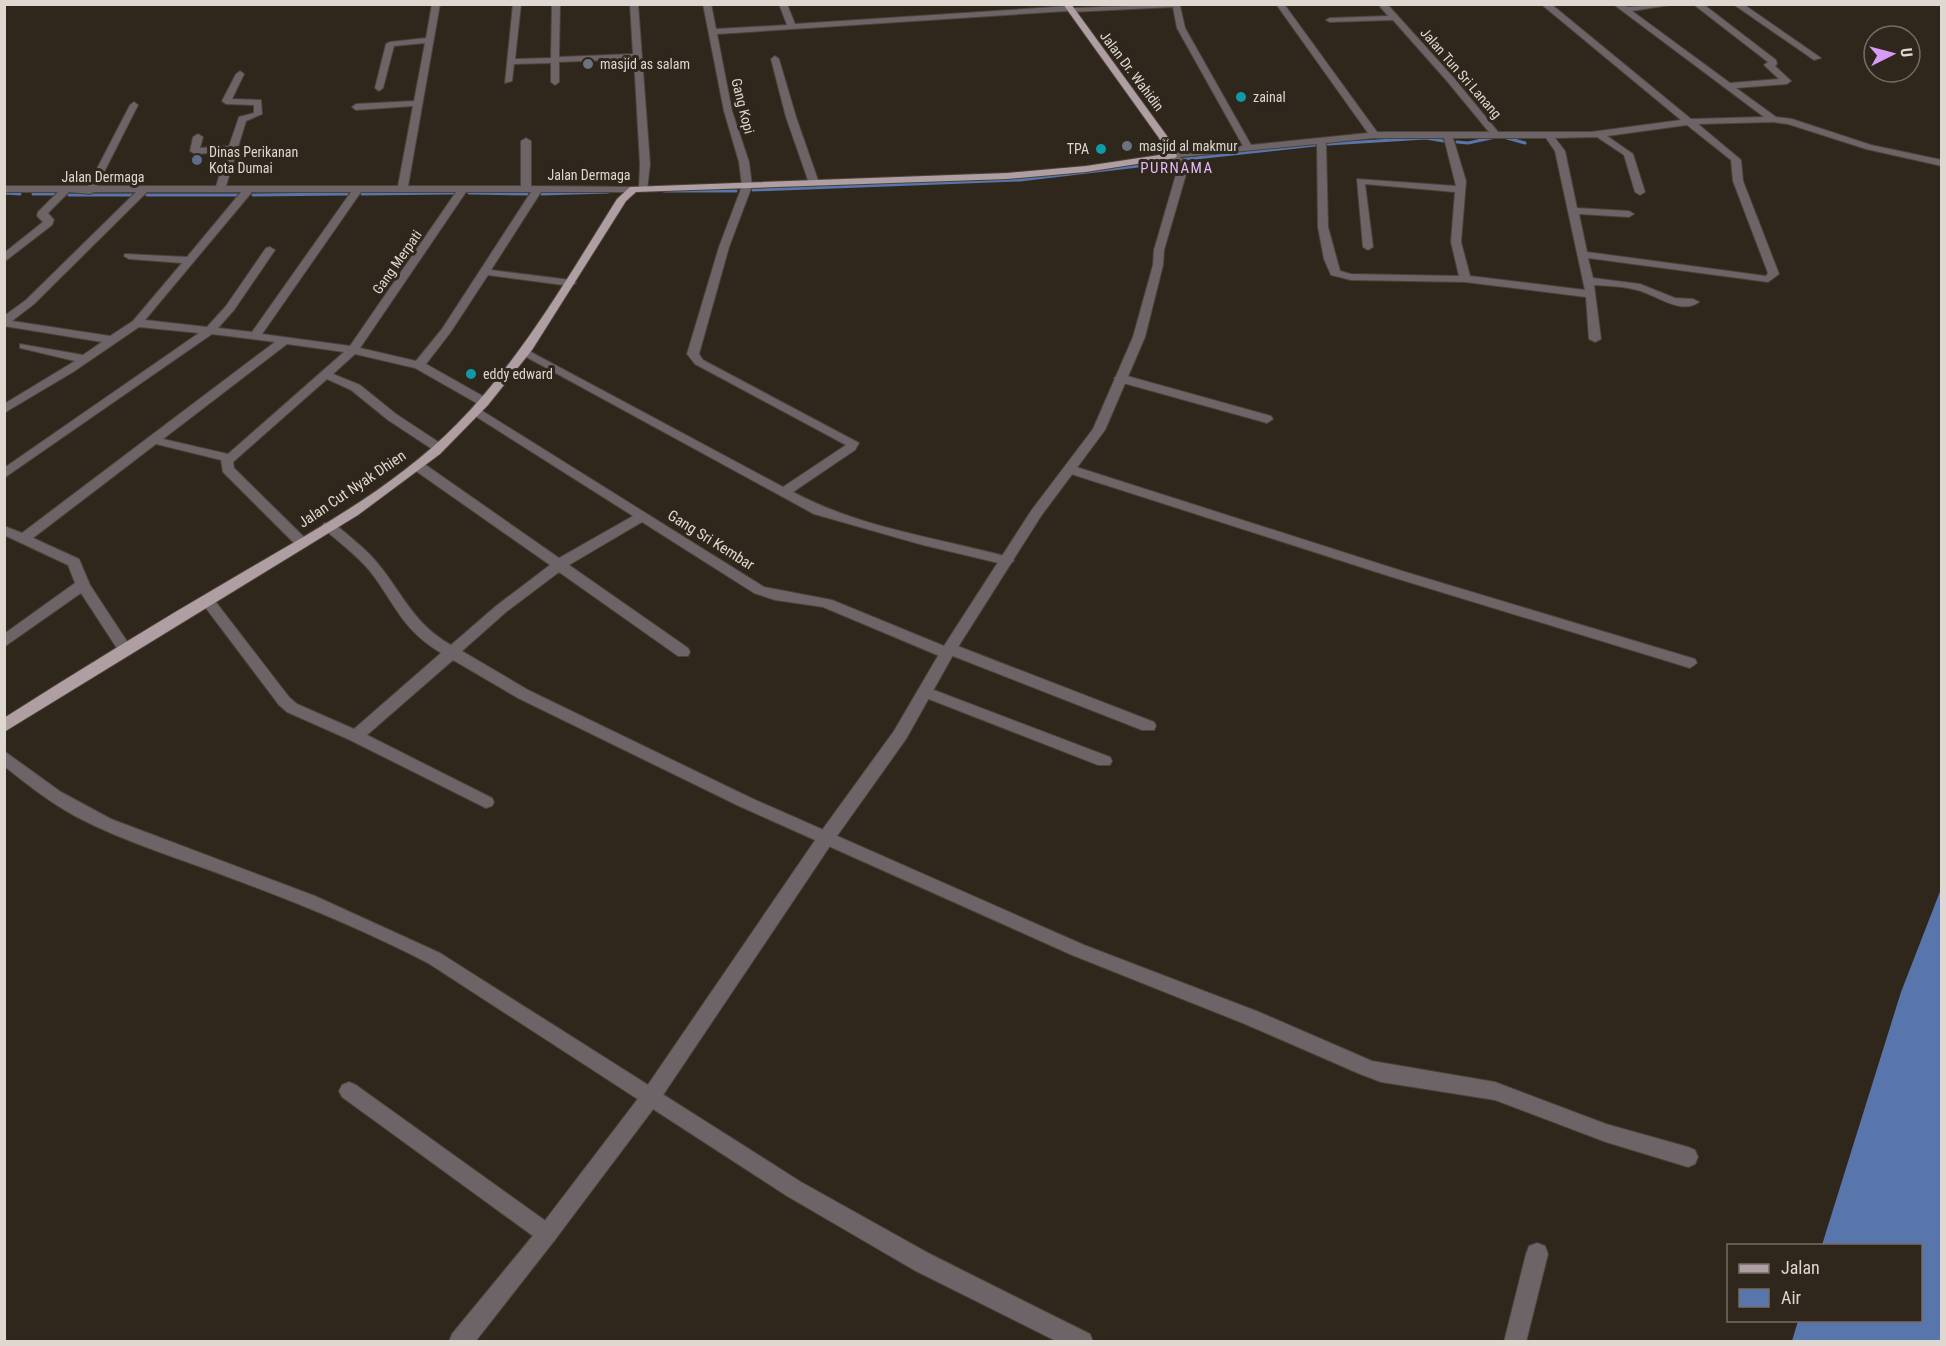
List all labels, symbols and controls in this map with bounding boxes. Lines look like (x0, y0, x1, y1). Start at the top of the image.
street label: Jalan Tun Sri Lanang (1417, 24, 1505, 122)
north arrow (1862, 24, 1922, 84)
street label: Jalan Dr. Wahidin (1097, 28, 1167, 114)
text: U (1896, 47, 1916, 58)
place label: masjid as salam (600, 56, 690, 72)
marker: masjid as salam (581, 57, 595, 71)
street label: Gang Kopi (728, 77, 758, 135)
place label: zainal (1253, 89, 1286, 105)
marker: zainal (1234, 90, 1248, 104)
place label: masjid al makmur (1139, 138, 1237, 154)
marker: masjid al makmur (1120, 139, 1134, 153)
place label: TPA (1067, 141, 1089, 157)
marker: TPA (1094, 142, 1108, 156)
place label: Dinas Perikanan Kota Dumai (209, 144, 298, 176)
marker: Dinas Perikanan Kota Dumai (190, 153, 204, 167)
district label: PURNAMA (1140, 159, 1214, 177)
street label: Jalan Dermaga (547, 167, 631, 183)
street label: Jalan Dermaga (61, 169, 145, 185)
street label: Gang Merpati (369, 227, 425, 297)
place label: eddy edward (483, 366, 553, 382)
marker: eddy edward (464, 367, 478, 381)
street label: Jalan Cut Nyak Dhien (295, 446, 409, 532)
street label: Gang Sri Kembar (664, 506, 758, 574)
legend (1727, 1244, 1922, 1322)
text: Jalan (1781, 1257, 1820, 1278)
text: Air (1781, 1287, 1802, 1308)

